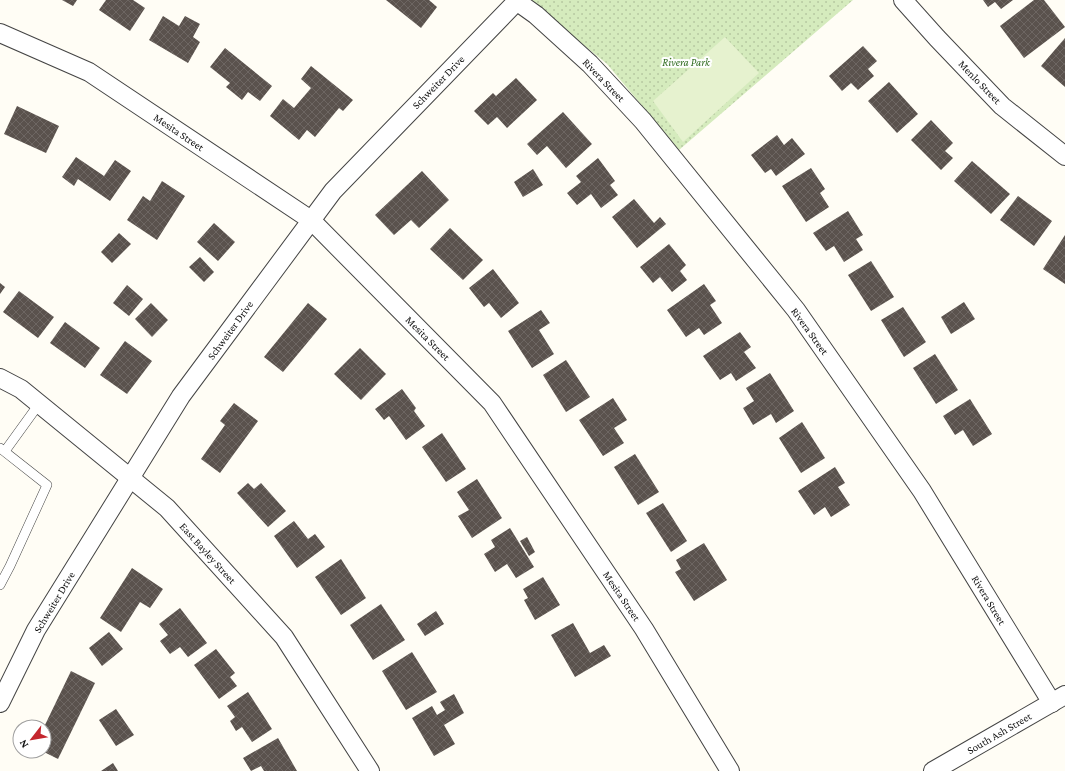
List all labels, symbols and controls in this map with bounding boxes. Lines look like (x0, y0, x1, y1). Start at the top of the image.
street label: Schweiter Drive (410, 53, 467, 111)
street label: Rivera Street (580, 56, 628, 104)
park label: Rivera Park (662, 56, 711, 68)
street label: Menlo Street (956, 58, 1004, 107)
street label: Mesita Street (152, 111, 207, 153)
street label: Schweiter Drive (205, 298, 255, 362)
street label: Rivera Street (789, 305, 831, 357)
street label: Mesita Street (403, 313, 453, 363)
street label: East Bayley Street (177, 520, 239, 587)
street label: Schweiter Drive (31, 569, 77, 635)
street label: Mesita Street (601, 569, 643, 624)
street label: Rivera Street (970, 573, 1009, 627)
street label: South Ash Street (965, 710, 1034, 756)
north arrow (12, 719, 52, 759)
text: N (16, 737, 31, 750)

